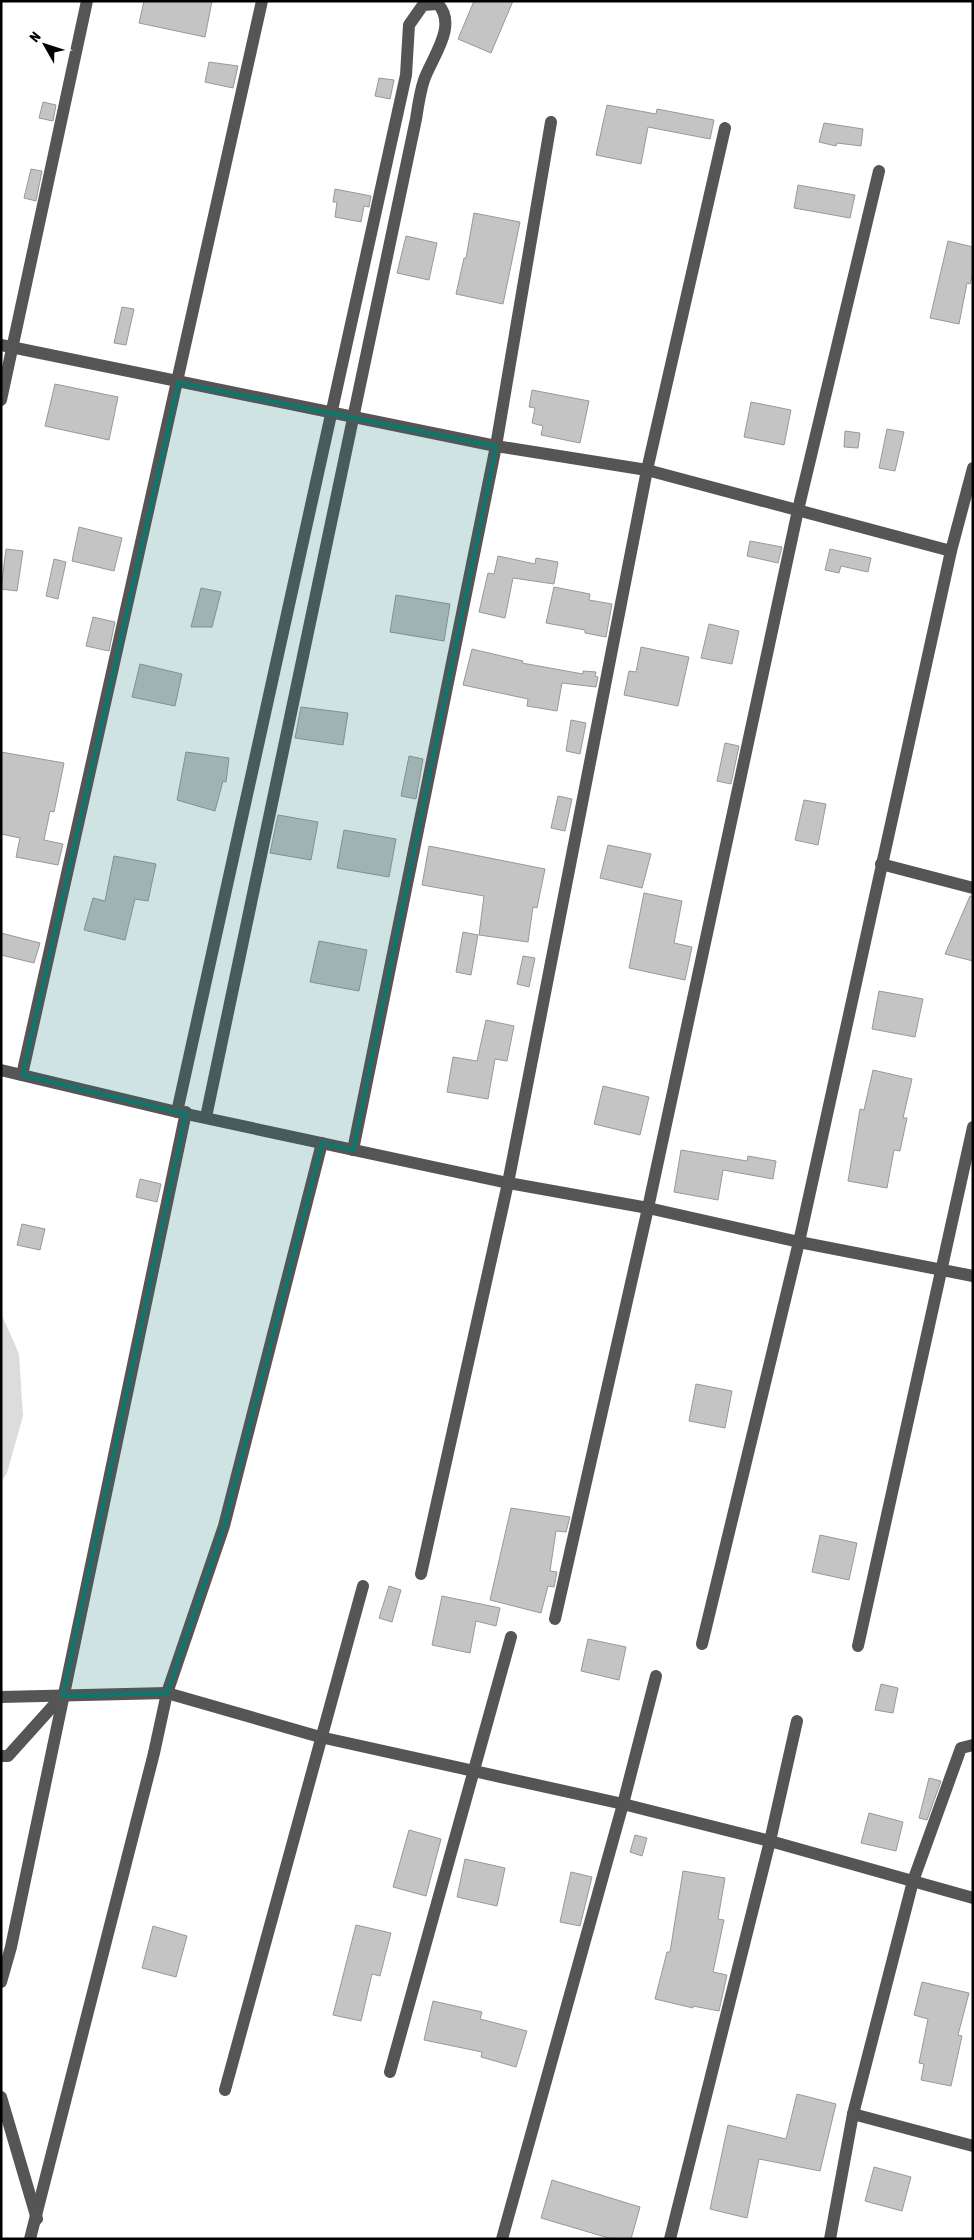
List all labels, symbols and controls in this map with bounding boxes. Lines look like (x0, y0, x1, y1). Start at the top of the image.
north arrow (20, 20, 70, 70)
text: N (26, 29, 44, 45)

